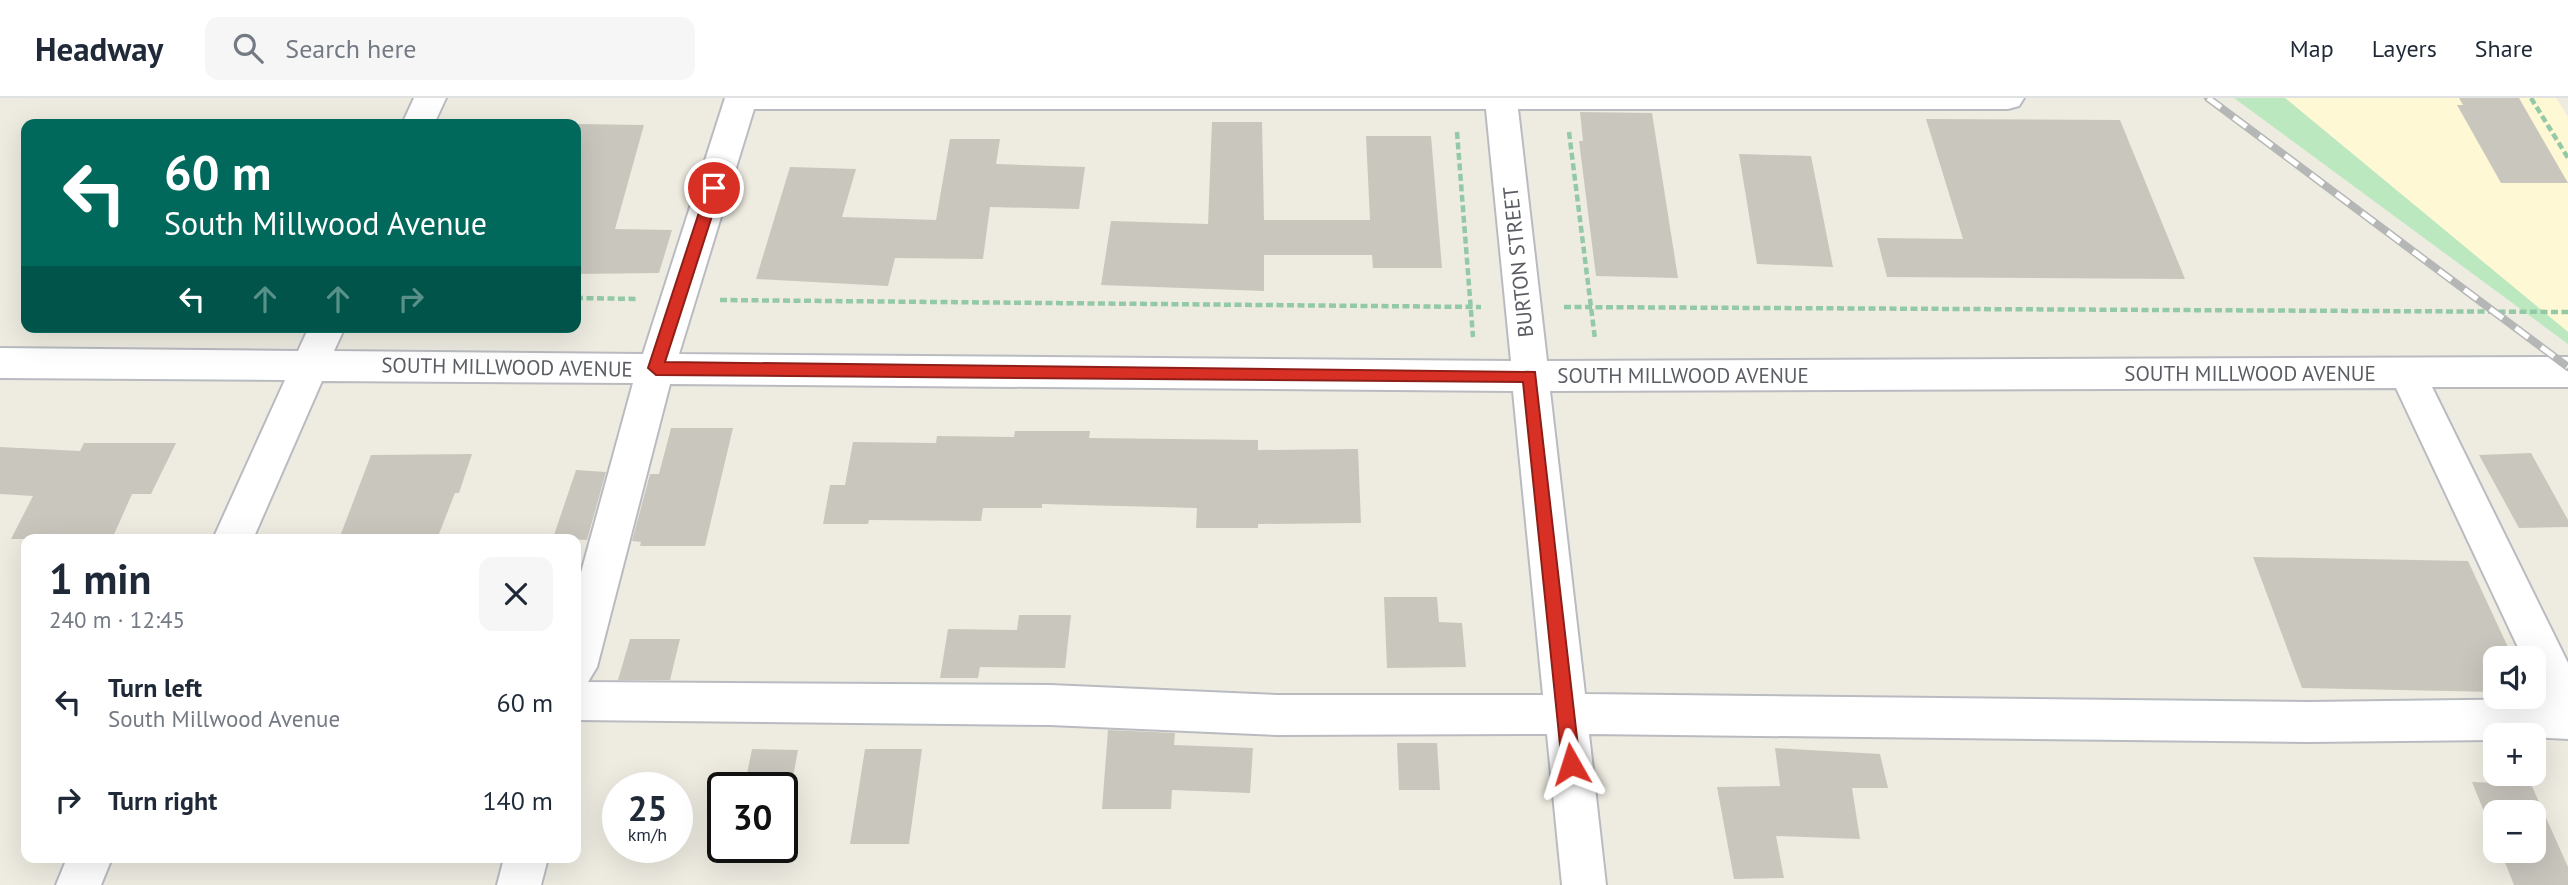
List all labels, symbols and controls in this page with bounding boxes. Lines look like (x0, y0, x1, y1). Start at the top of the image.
search box (205, 17, 695, 80)
text: Headway (35, 27, 163, 70)
icon: search (229, 29, 267, 67)
text: Search here (285, 32, 416, 65)
text: Map (2290, 33, 2334, 64)
text: Layers (2372, 33, 2437, 64)
text: Share (2475, 33, 2533, 64)
text: 60 m (164, 140, 271, 204)
icon: left (49, 147, 140, 238)
pin (684, 158, 744, 218)
icon: arrive (695, 169, 733, 207)
street label: BURTON STREET (1497, 185, 1539, 339)
text: South Millwood Avenue (164, 202, 487, 244)
icon: left (173, 280, 211, 318)
icon: ahead (246, 280, 284, 318)
icon: ahead (319, 280, 357, 318)
icon: right (392, 280, 430, 318)
street label: SOUTH MILLWOOD AVENUE (381, 351, 633, 383)
street label: SOUTH MILLWOOD AVENUE (2124, 360, 2376, 387)
street label: SOUTH MILLWOOD AVENUE (1557, 362, 1809, 389)
text: 1 min (49, 551, 151, 606)
button: close (479, 557, 553, 631)
text: 240 m · 12:45 (49, 605, 185, 634)
map controls (2483, 646, 2546, 863)
button: sound (2483, 646, 2546, 709)
text: Turn left (108, 671, 202, 704)
icon: left (49, 683, 87, 721)
text: 60 m (497, 686, 553, 719)
text: South Millwood Avenue (108, 704, 340, 733)
button: + (2483, 723, 2546, 786)
position arrow (1534, 727, 1608, 801)
speed limit sign: 30 (707, 772, 798, 863)
icon: right (49, 781, 87, 819)
text: Turn right (108, 784, 217, 817)
text: 140 m (482, 784, 553, 817)
text: 25 (628, 785, 667, 831)
button: − (2483, 800, 2546, 863)
text: km/h (628, 823, 667, 846)

